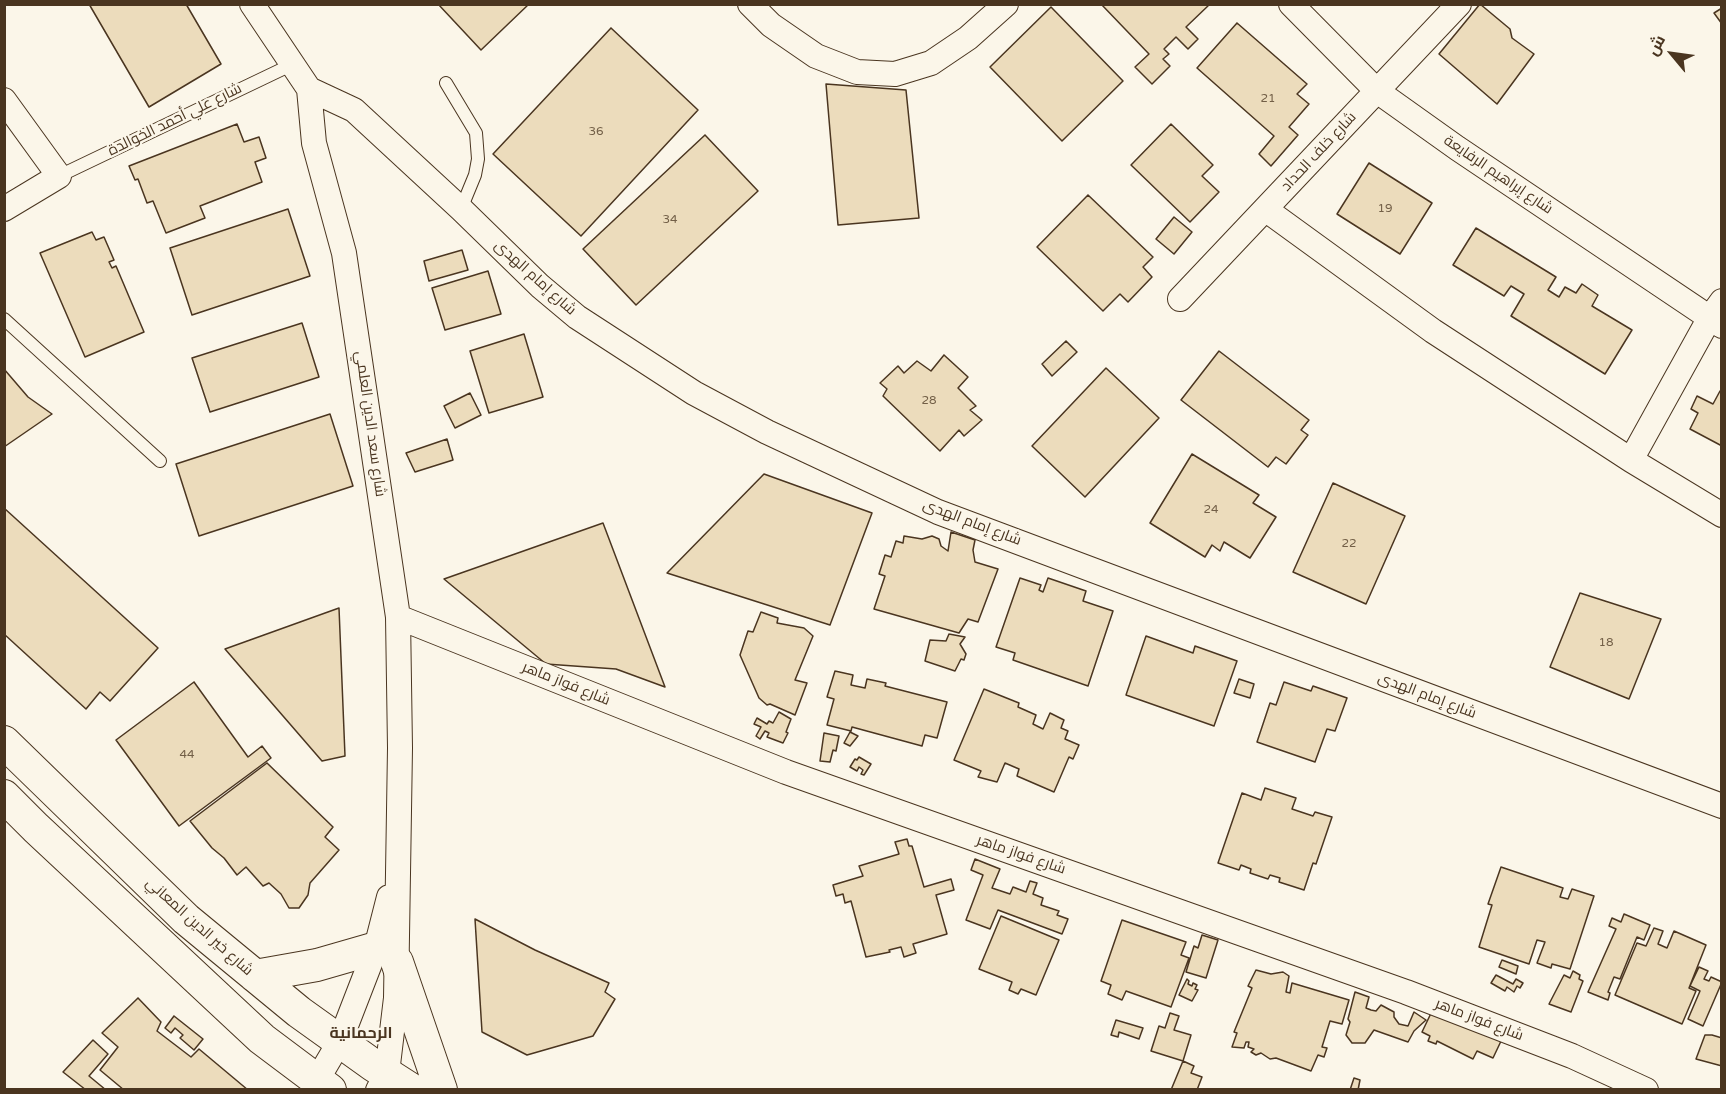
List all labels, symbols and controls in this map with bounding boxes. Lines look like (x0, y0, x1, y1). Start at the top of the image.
north arrow (1642, 24, 1702, 84)
text: ش (1643, 31, 1670, 59)
street label: شارع علي أحمد الخوالدة (105, 80, 245, 160)
house number: 21 (1260, 92, 1276, 106)
street label: شارع خلف الحداد (1278, 109, 1360, 195)
house number: 36 (588, 125, 604, 139)
street label: شارع إبراهيم الرفايعة (1440, 132, 1556, 218)
house number: 19 (1377, 202, 1393, 216)
house number: 34 (662, 213, 678, 227)
street label: شارع إمام الهدى (490, 237, 580, 319)
street label: شارع سعد الدين العلمي (351, 350, 389, 498)
house number: 28 (921, 394, 937, 408)
street label: شارع إمام الهدى (920, 496, 1024, 550)
house number: 24 (1203, 503, 1219, 517)
house number: 22 (1341, 537, 1357, 551)
house number: 18 (1598, 636, 1614, 650)
street label: شارع فواز ماهر (519, 658, 613, 710)
street label: شارع إمام الهدى (1375, 669, 1479, 723)
house number: 44 (179, 748, 195, 762)
street label: شارع فواز ماهر (974, 831, 1068, 879)
street label: شارع خير الدين المعاني (142, 874, 256, 980)
street label: شارع فواز ماهر (1432, 995, 1526, 1045)
district label: الرحمانية (329, 1024, 393, 1044)

